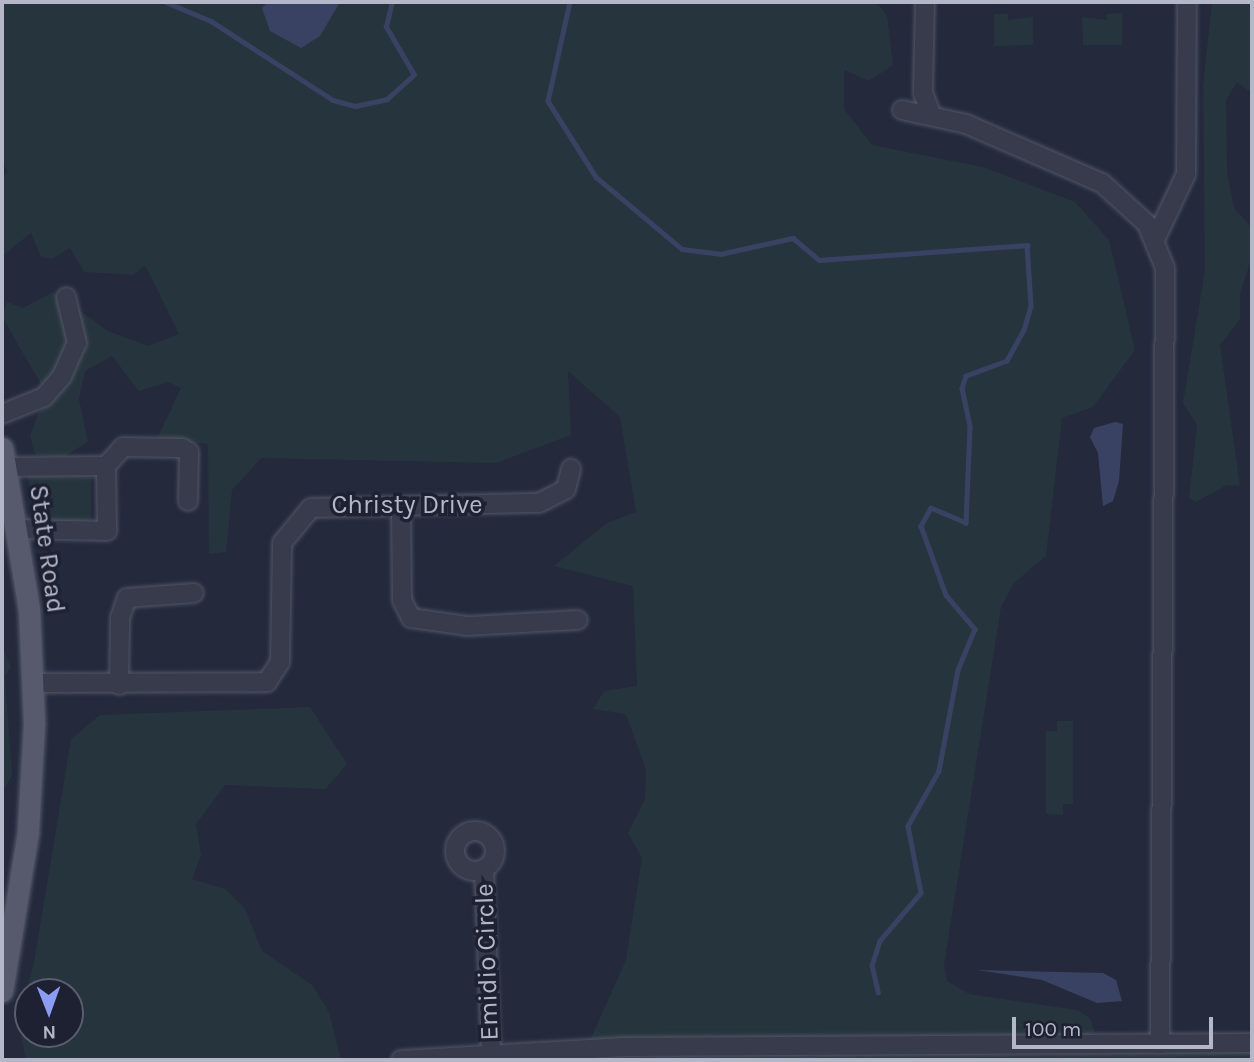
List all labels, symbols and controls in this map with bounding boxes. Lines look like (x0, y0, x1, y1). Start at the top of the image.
street label: State Road (23, 483, 71, 615)
street label: Christy Drive (331, 489, 483, 521)
street label: Emidio Circle (469, 883, 505, 1041)
north arrow (14, 978, 84, 1048)
scale bar (1016, 1002, 1217, 1046)
text: 100 m (1025, 1017, 1082, 1041)
text: N (42, 1021, 56, 1043)

